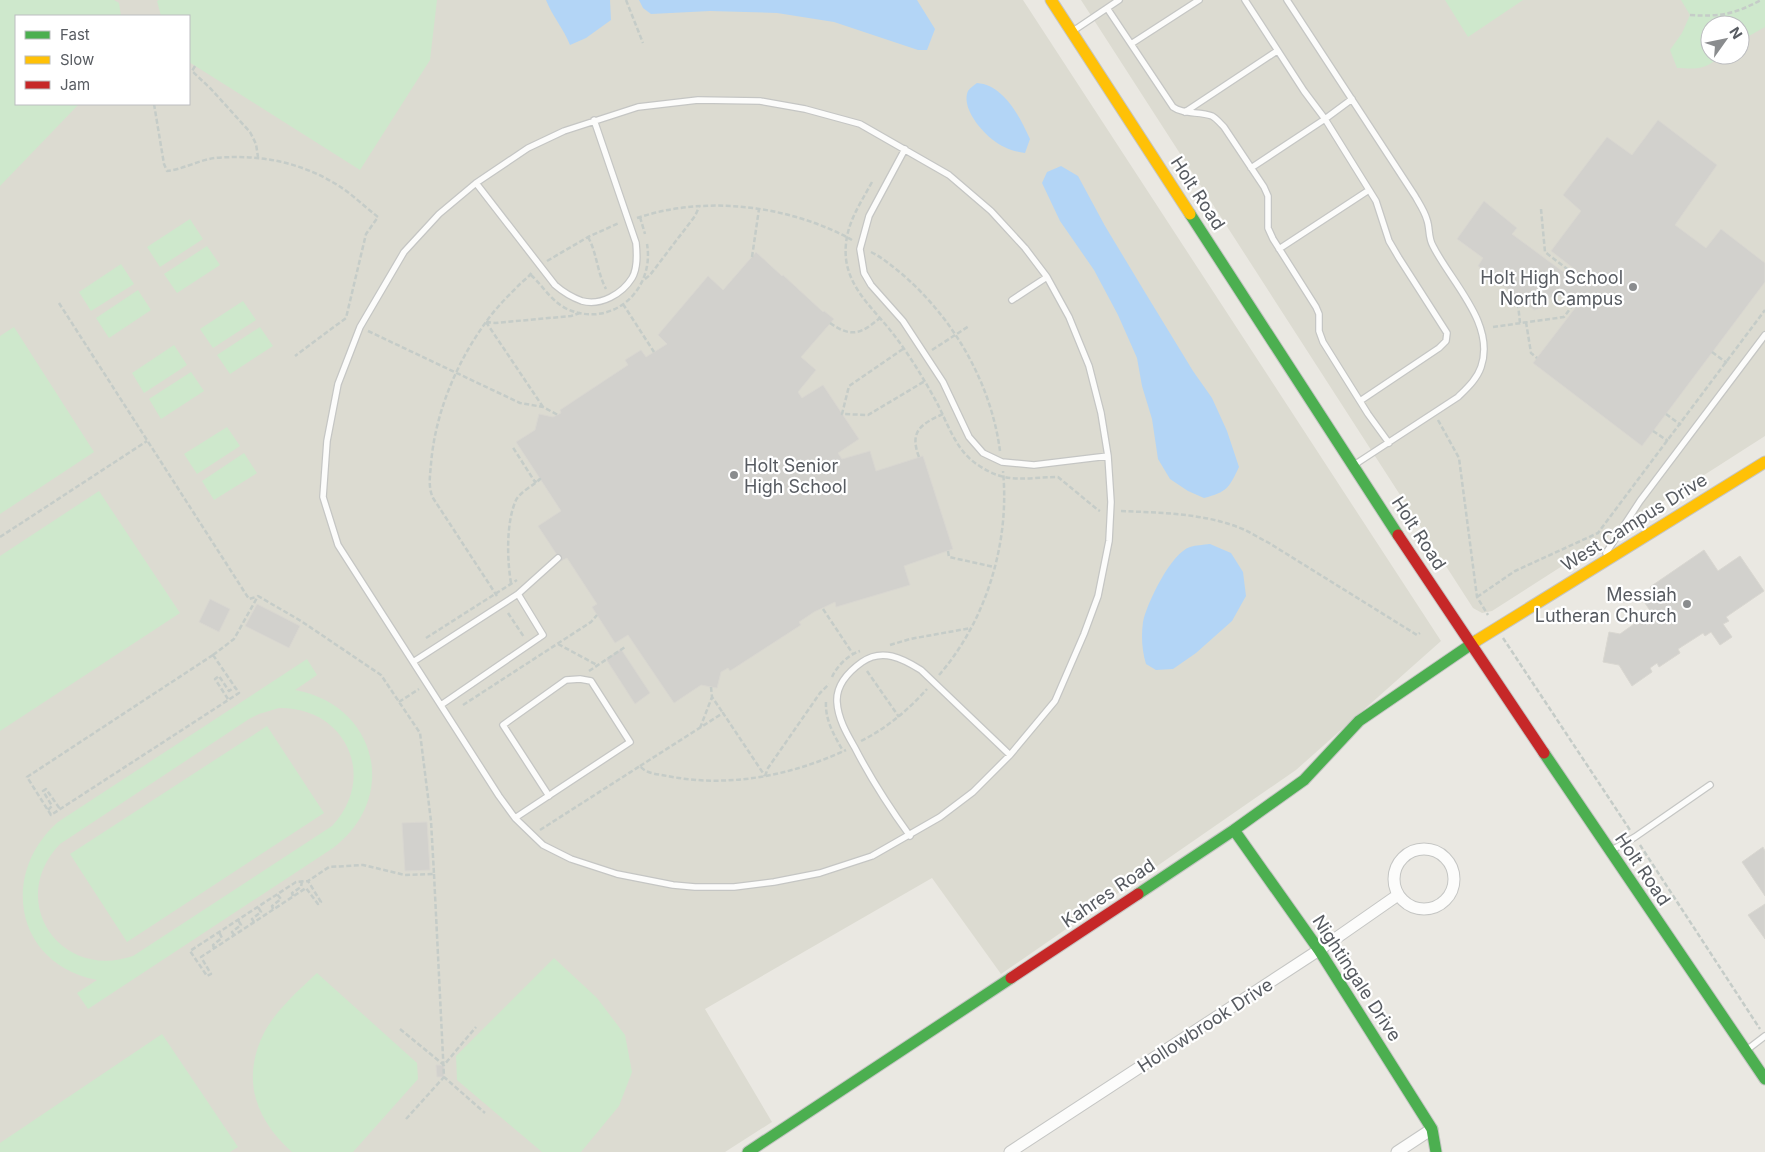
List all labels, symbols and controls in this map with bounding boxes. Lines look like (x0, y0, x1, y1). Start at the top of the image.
legend (15, 15, 190, 105)
north arrow (1700, 15, 1750, 65)
text: N (1726, 24, 1746, 42)
text: Fast (60, 25, 90, 44)
text: Slow (60, 50, 94, 69)
text: Jam (60, 75, 90, 94)
street label: Holt Road (1167, 152, 1229, 234)
place label: Holt High School North Campus (1480, 267, 1623, 309)
marker: Holt High School North Campus (1627, 281, 1639, 293)
place label: Holt Senior High School (744, 455, 847, 497)
marker: Holt Senior High School (728, 469, 740, 481)
street label: West Campus Drive (1557, 469, 1711, 575)
street label: Holt Road (1388, 492, 1450, 574)
place label: Messiah Lutheran Church (1535, 584, 1677, 626)
marker: Messiah Lutheran Church (1681, 598, 1693, 610)
street label: Holt Road (1611, 829, 1675, 909)
street label: Kahres Road (1057, 854, 1159, 932)
street label: Nightingale Drive (1308, 911, 1406, 1045)
street label: Hollowbrook Drive (1134, 973, 1276, 1077)

